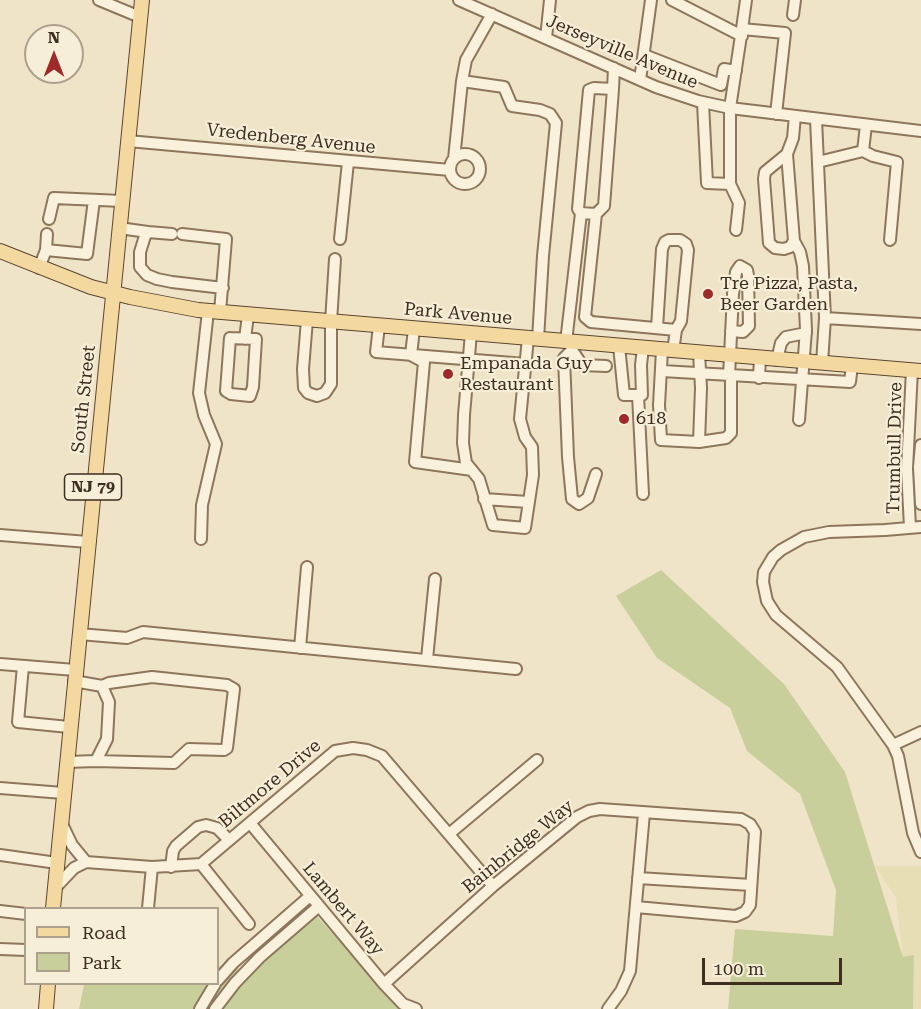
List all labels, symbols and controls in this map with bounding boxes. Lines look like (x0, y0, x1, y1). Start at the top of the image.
street label: Jerseyville Avenue (543, 10, 701, 94)
north arrow (24, 24, 84, 84)
text: N (48, 28, 60, 47)
street label: Vredenberg Avenue (205, 119, 377, 159)
place label: Tre Pizza, Pasta, Beer Garden (720, 273, 858, 316)
marker: Tre Pizza, Pasta, Beer Garden (701, 287, 715, 301)
street label: Park Avenue (403, 299, 513, 329)
street label: South Street (68, 344, 100, 454)
place label: Empanada Guy Restaurant (460, 353, 593, 395)
marker: Empanada Guy Restaurant (441, 367, 455, 381)
street label: Trumbull Drive (883, 382, 907, 514)
place label: 618 (636, 408, 666, 430)
marker: 618 (617, 412, 631, 426)
road number: NJ 79 (64, 474, 122, 500)
street label: Biltmore Drive (215, 735, 325, 833)
street label: Bainbridge Way (458, 796, 578, 898)
street label: Lambert Way (298, 858, 388, 960)
legend (24, 907, 219, 985)
text: Road (82, 922, 126, 943)
scale bar (705, 946, 844, 984)
text: Park (82, 952, 122, 973)
text: 100 m (713, 958, 764, 979)

